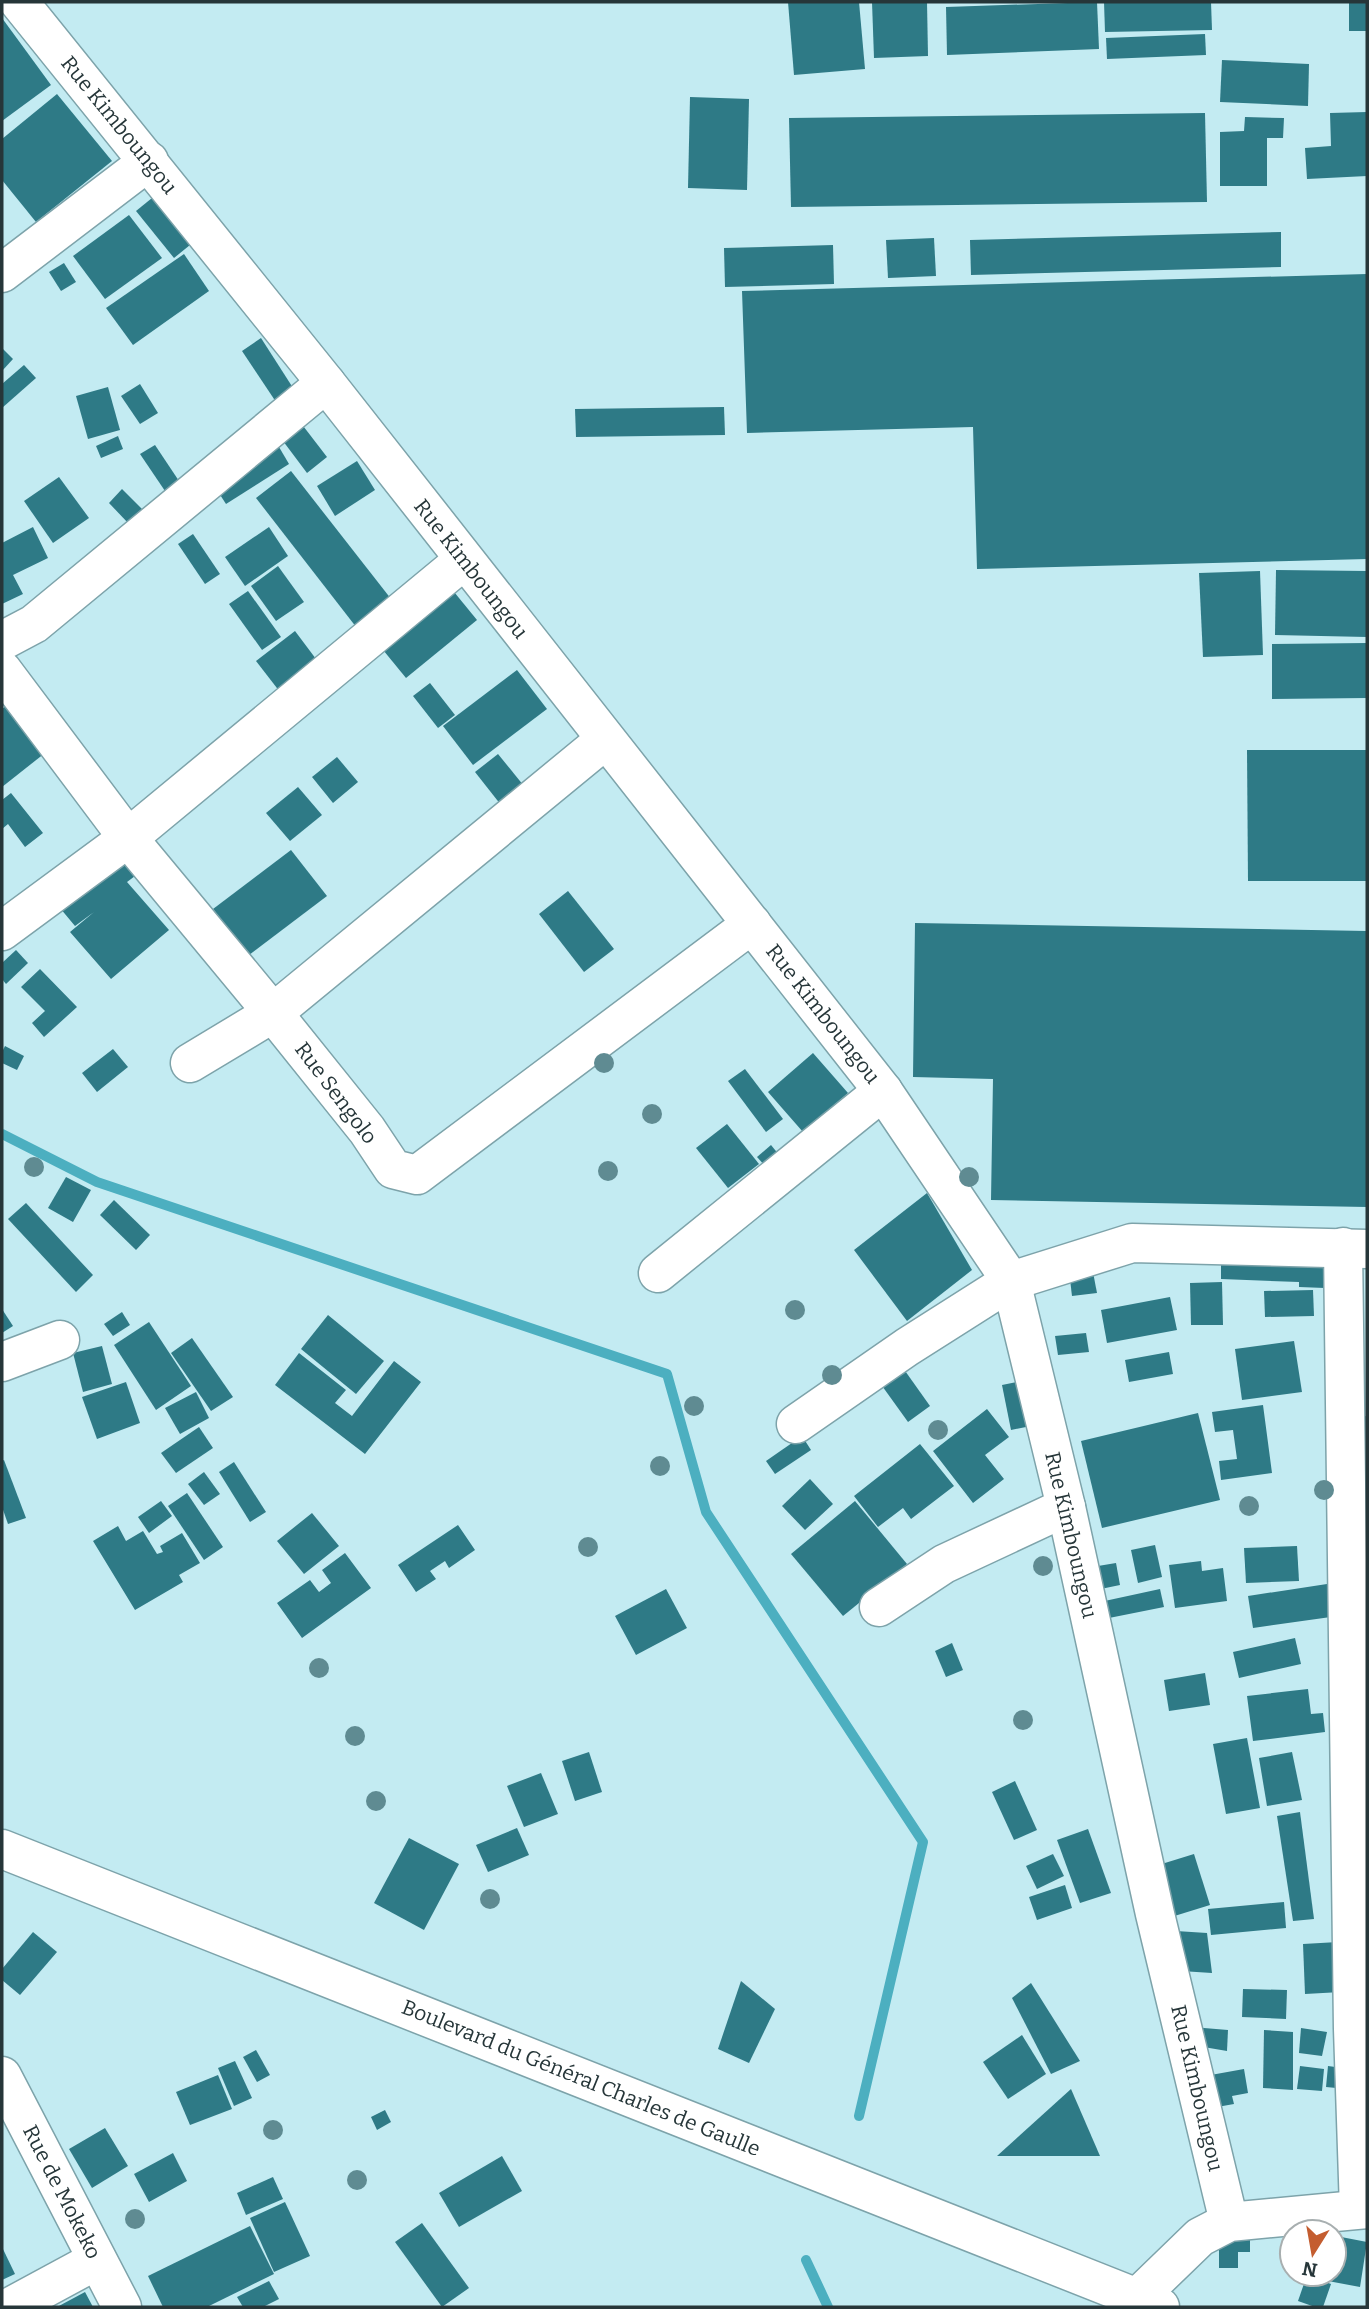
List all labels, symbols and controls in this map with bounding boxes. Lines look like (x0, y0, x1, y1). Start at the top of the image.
street label: Rue Kimboungou (55, 51, 183, 199)
street label: Rue Kimboungou (408, 494, 534, 644)
street label: Rue Kimboungou (760, 939, 886, 1089)
street label: Rue Sengolo (289, 1037, 383, 1149)
street label: Rue Kimboungou (1039, 1449, 1103, 1621)
street label: Boulevard du Général Charles de Gaulle (398, 1994, 764, 2162)
street label: Rue Kimboungou (1165, 2002, 1229, 2174)
street label: Rue de Mokeko (17, 2121, 107, 2263)
north arrow (1278, 2218, 1348, 2288)
text: N (1300, 2256, 1319, 2282)

